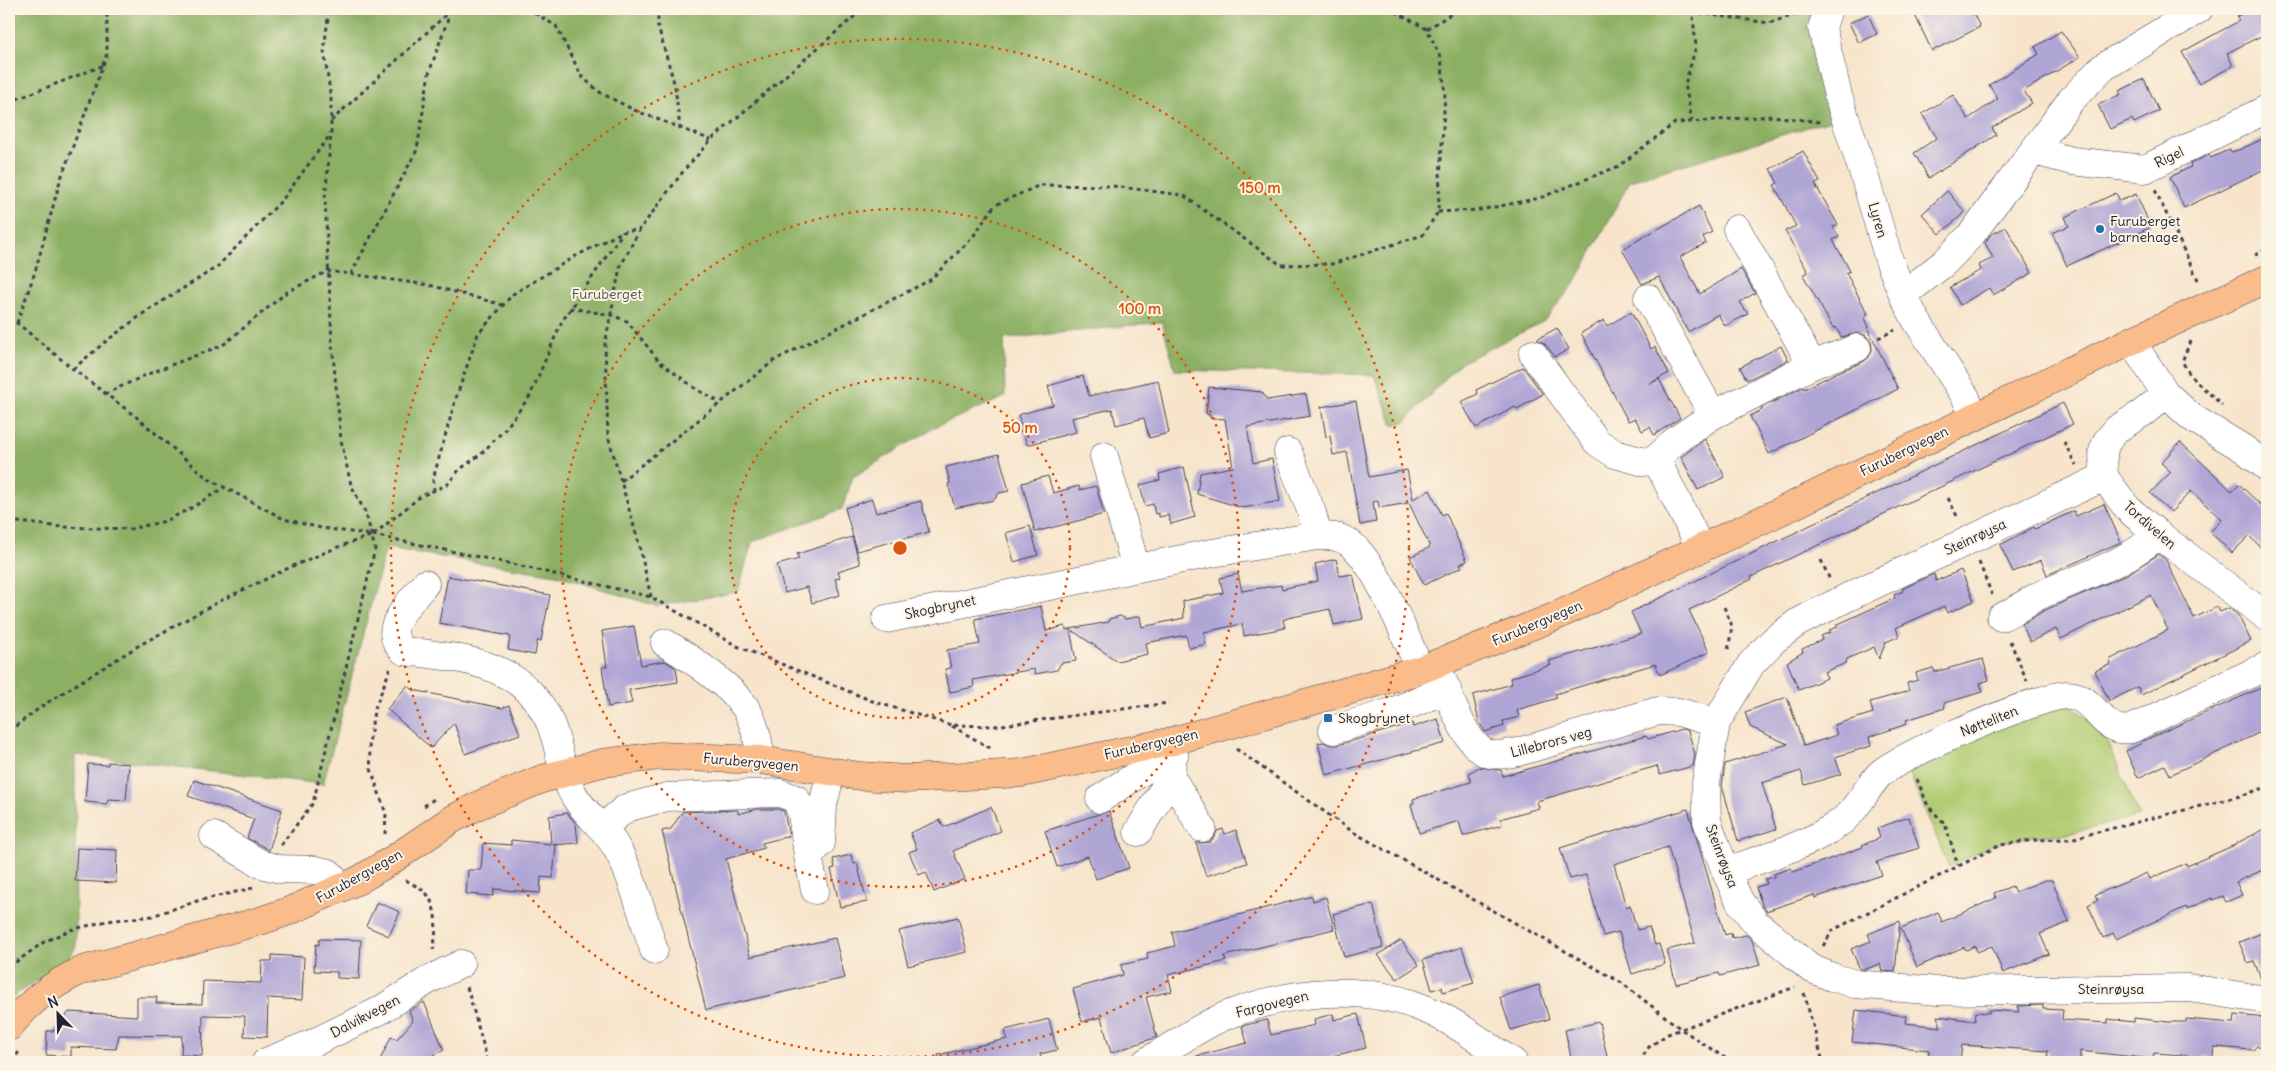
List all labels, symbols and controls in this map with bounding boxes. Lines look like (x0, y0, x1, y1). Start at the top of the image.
street label: Rigel (2151, 142, 2187, 172)
text: 150 m (1239, 178, 1281, 197)
street label: Lyren (1864, 200, 1892, 240)
place label: Furuberget barnehage (2110, 212, 2181, 246)
marker: Furuberget barnehage (2094, 223, 2106, 235)
park label: Furuberget (572, 285, 642, 303)
text: 100 m (1119, 299, 1161, 318)
text: 50 m (1002, 418, 1038, 437)
street label: Furubergvegen (1857, 422, 1951, 480)
street label: Tordivelen (2120, 497, 2180, 553)
street label: Steinrøysa (1941, 515, 2009, 559)
centre of rings (891, 539, 909, 557)
street label: Skogbrynet (903, 591, 977, 623)
street label: Furubergvegen (1489, 596, 1585, 650)
street label: Nøtteliten (1958, 701, 2020, 741)
place label: Skogbrynet (1338, 709, 1411, 727)
marker: Skogbrynet (1322, 712, 1334, 724)
street label: Lillebrors veg (1508, 723, 1594, 761)
street label: Furubergvegen (1102, 724, 1200, 764)
street label: Furubergvegen (702, 749, 800, 775)
street label: Steinrøysa (1702, 822, 1742, 890)
street label: Furubergvegen (313, 845, 405, 907)
street label: Steinrøysa (2078, 980, 2144, 998)
street label: Fargovegen (1234, 986, 1310, 1022)
north arrow (32, 988, 82, 1038)
street label: Dalvikvegen (327, 990, 403, 1042)
text: N (45, 992, 61, 1012)

